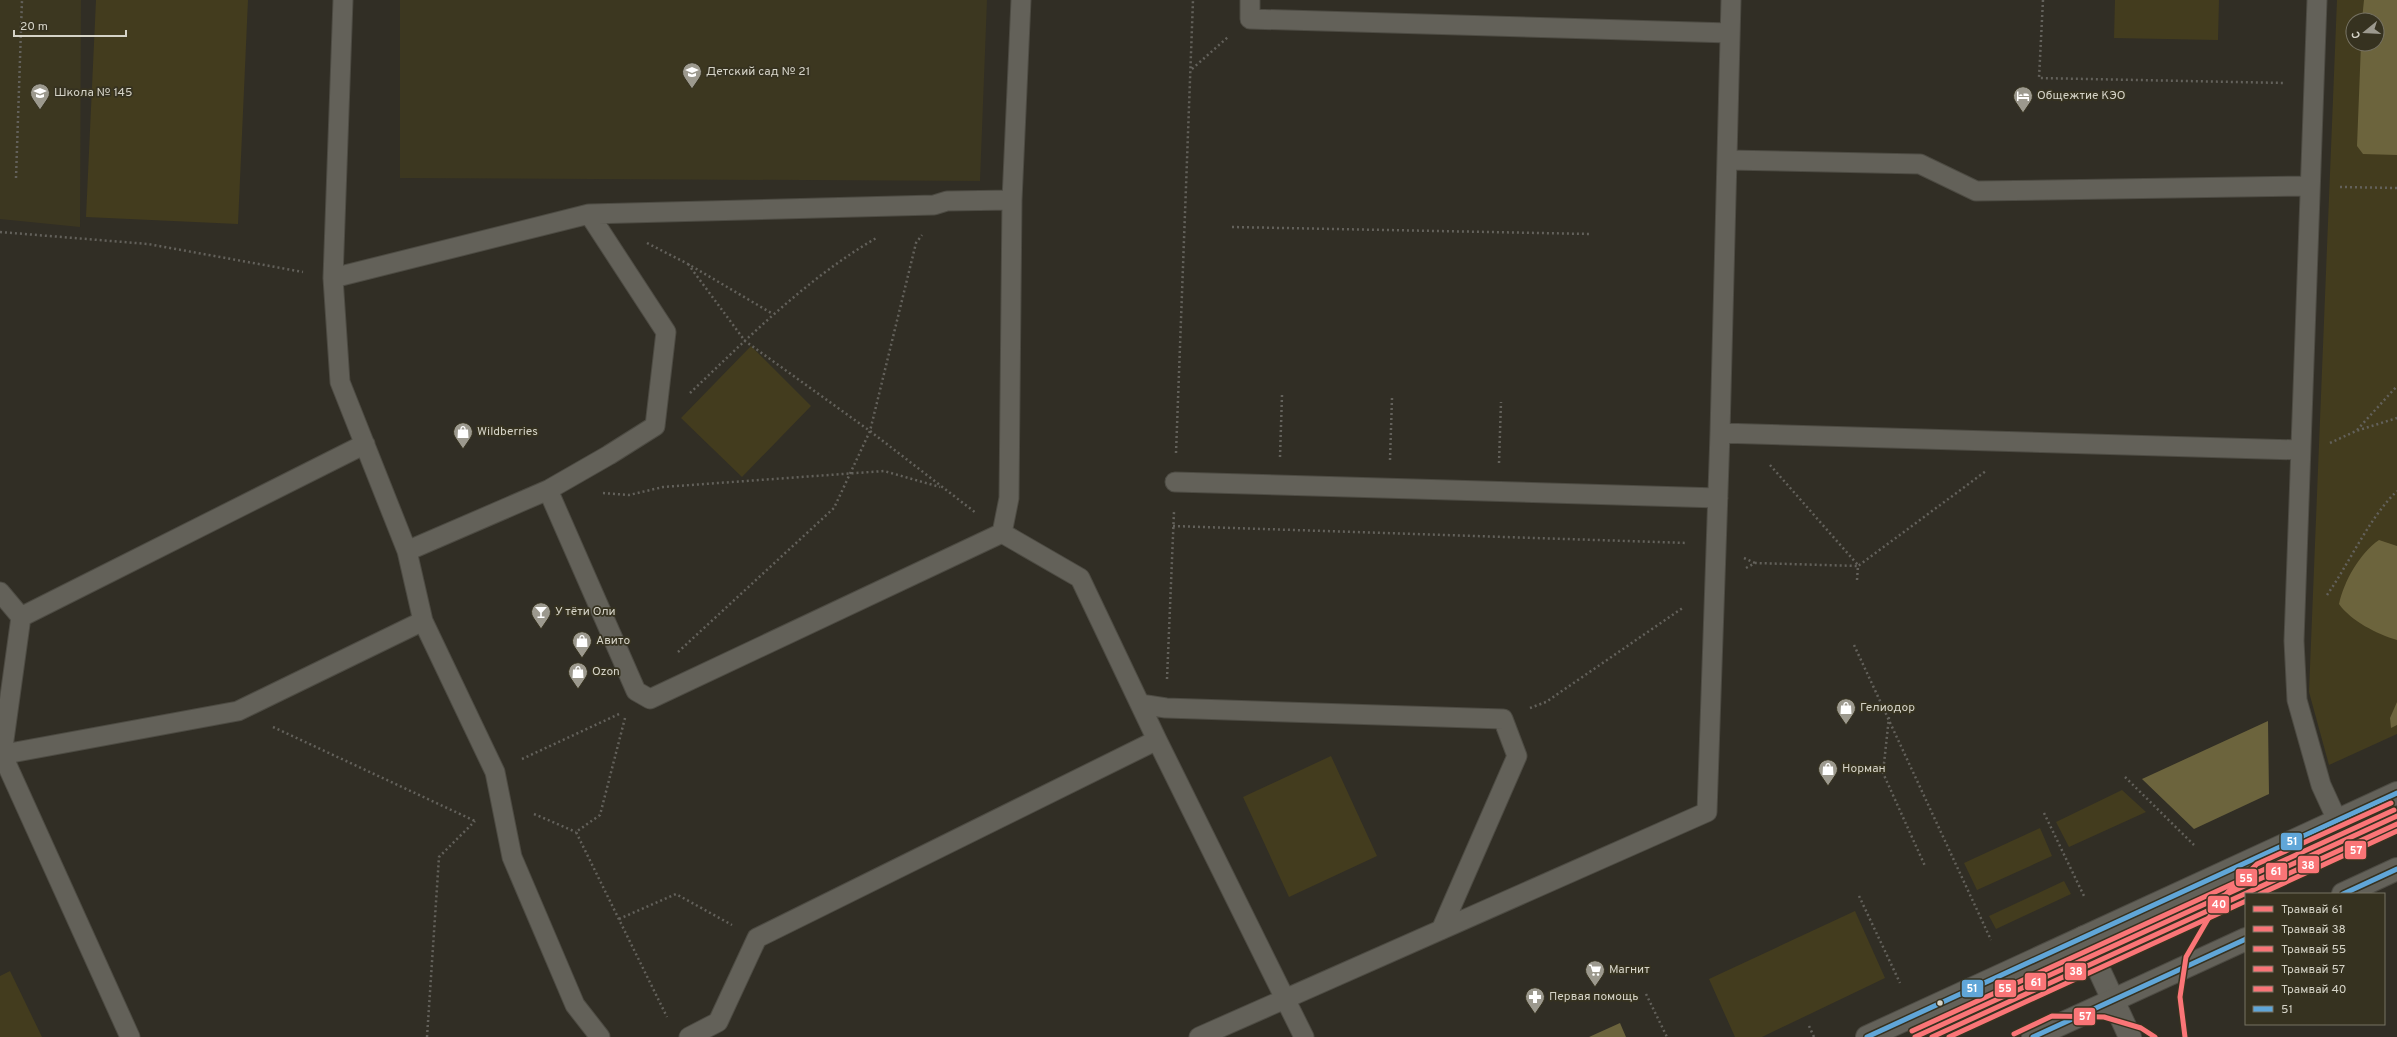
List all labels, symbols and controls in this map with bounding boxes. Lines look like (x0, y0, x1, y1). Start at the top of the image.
scale bar (14, 12, 126, 38)
north arrow (2345, 12, 2385, 52)
text: 20 m (20, 19, 48, 35)
text: С (2349, 29, 2364, 40)
school or university icon: Детский сад № 21 (681, 61, 703, 89)
place label: Детский сад № 21 (706, 64, 810, 80)
school or university icon: Школа № 145 (29, 82, 51, 110)
place label: Школа № 145 (54, 85, 133, 101)
hotel icon: Общежтие КЭО (2012, 85, 2034, 113)
place label: Общежтие КЭО (2037, 88, 2126, 104)
shop icon: Wildberries (452, 421, 474, 449)
place label: Wildberries (477, 424, 538, 440)
bar icon: У тёти Оли (530, 601, 552, 629)
place label: У тёти Оли (555, 604, 616, 620)
shop icon: Авито (571, 630, 593, 658)
place label: Авито (596, 633, 630, 649)
shop icon: Ozon (567, 661, 589, 689)
place label: Ozon (592, 664, 620, 680)
shop icon: Гелиодор (1835, 697, 1857, 725)
place label: Гелиодор (1860, 700, 1915, 716)
shop icon: Норман (1817, 758, 1839, 786)
place label: Норман (1842, 761, 1886, 777)
line badge: 51 (2280, 832, 2303, 851)
text: 51 (2286, 835, 2298, 849)
line badge: 57 (2344, 840, 2367, 860)
text: 57 (2350, 844, 2362, 858)
line badge: 38 (2297, 855, 2320, 874)
text: 38 (2301, 859, 2315, 873)
line badge: 61 (2265, 862, 2288, 881)
text: 61 (2270, 865, 2282, 879)
line badge: 55 (2235, 868, 2258, 887)
text: 55 (2239, 872, 2253, 886)
legend (2245, 893, 2385, 1025)
line badge: 40 (2207, 895, 2230, 914)
text: 40 (2212, 898, 2226, 912)
text: Трамвай 61 (2281, 902, 2343, 918)
text: Трамвай 38 (2281, 922, 2346, 938)
text: Трамвай 55 (2281, 942, 2346, 958)
supermarket icon: Магнит (1584, 959, 1606, 987)
place label: Магнит (1609, 962, 1650, 978)
line badge: 38 (2064, 962, 2087, 981)
text: Трамвай 57 (2281, 962, 2345, 978)
text: 38 (2069, 965, 2083, 979)
line badge: 61 (2024, 972, 2047, 991)
text: 61 (2030, 976, 2042, 990)
line badge: 51 (1961, 979, 1984, 998)
line badge: 55 (1994, 979, 2017, 998)
text: 51 (1966, 982, 1978, 996)
text: 55 (1998, 982, 2012, 996)
text: Трамвай 40 (2281, 982, 2347, 998)
pharmacy icon: Первая помощь (1524, 986, 1546, 1014)
place label: Первая помощь (1549, 989, 1639, 1005)
unlabelled marker (1935, 998, 1945, 1008)
text: 51 (2281, 1002, 2293, 1018)
line badge: 57 (2073, 1007, 2096, 1026)
text: 57 (2079, 1010, 2091, 1024)

